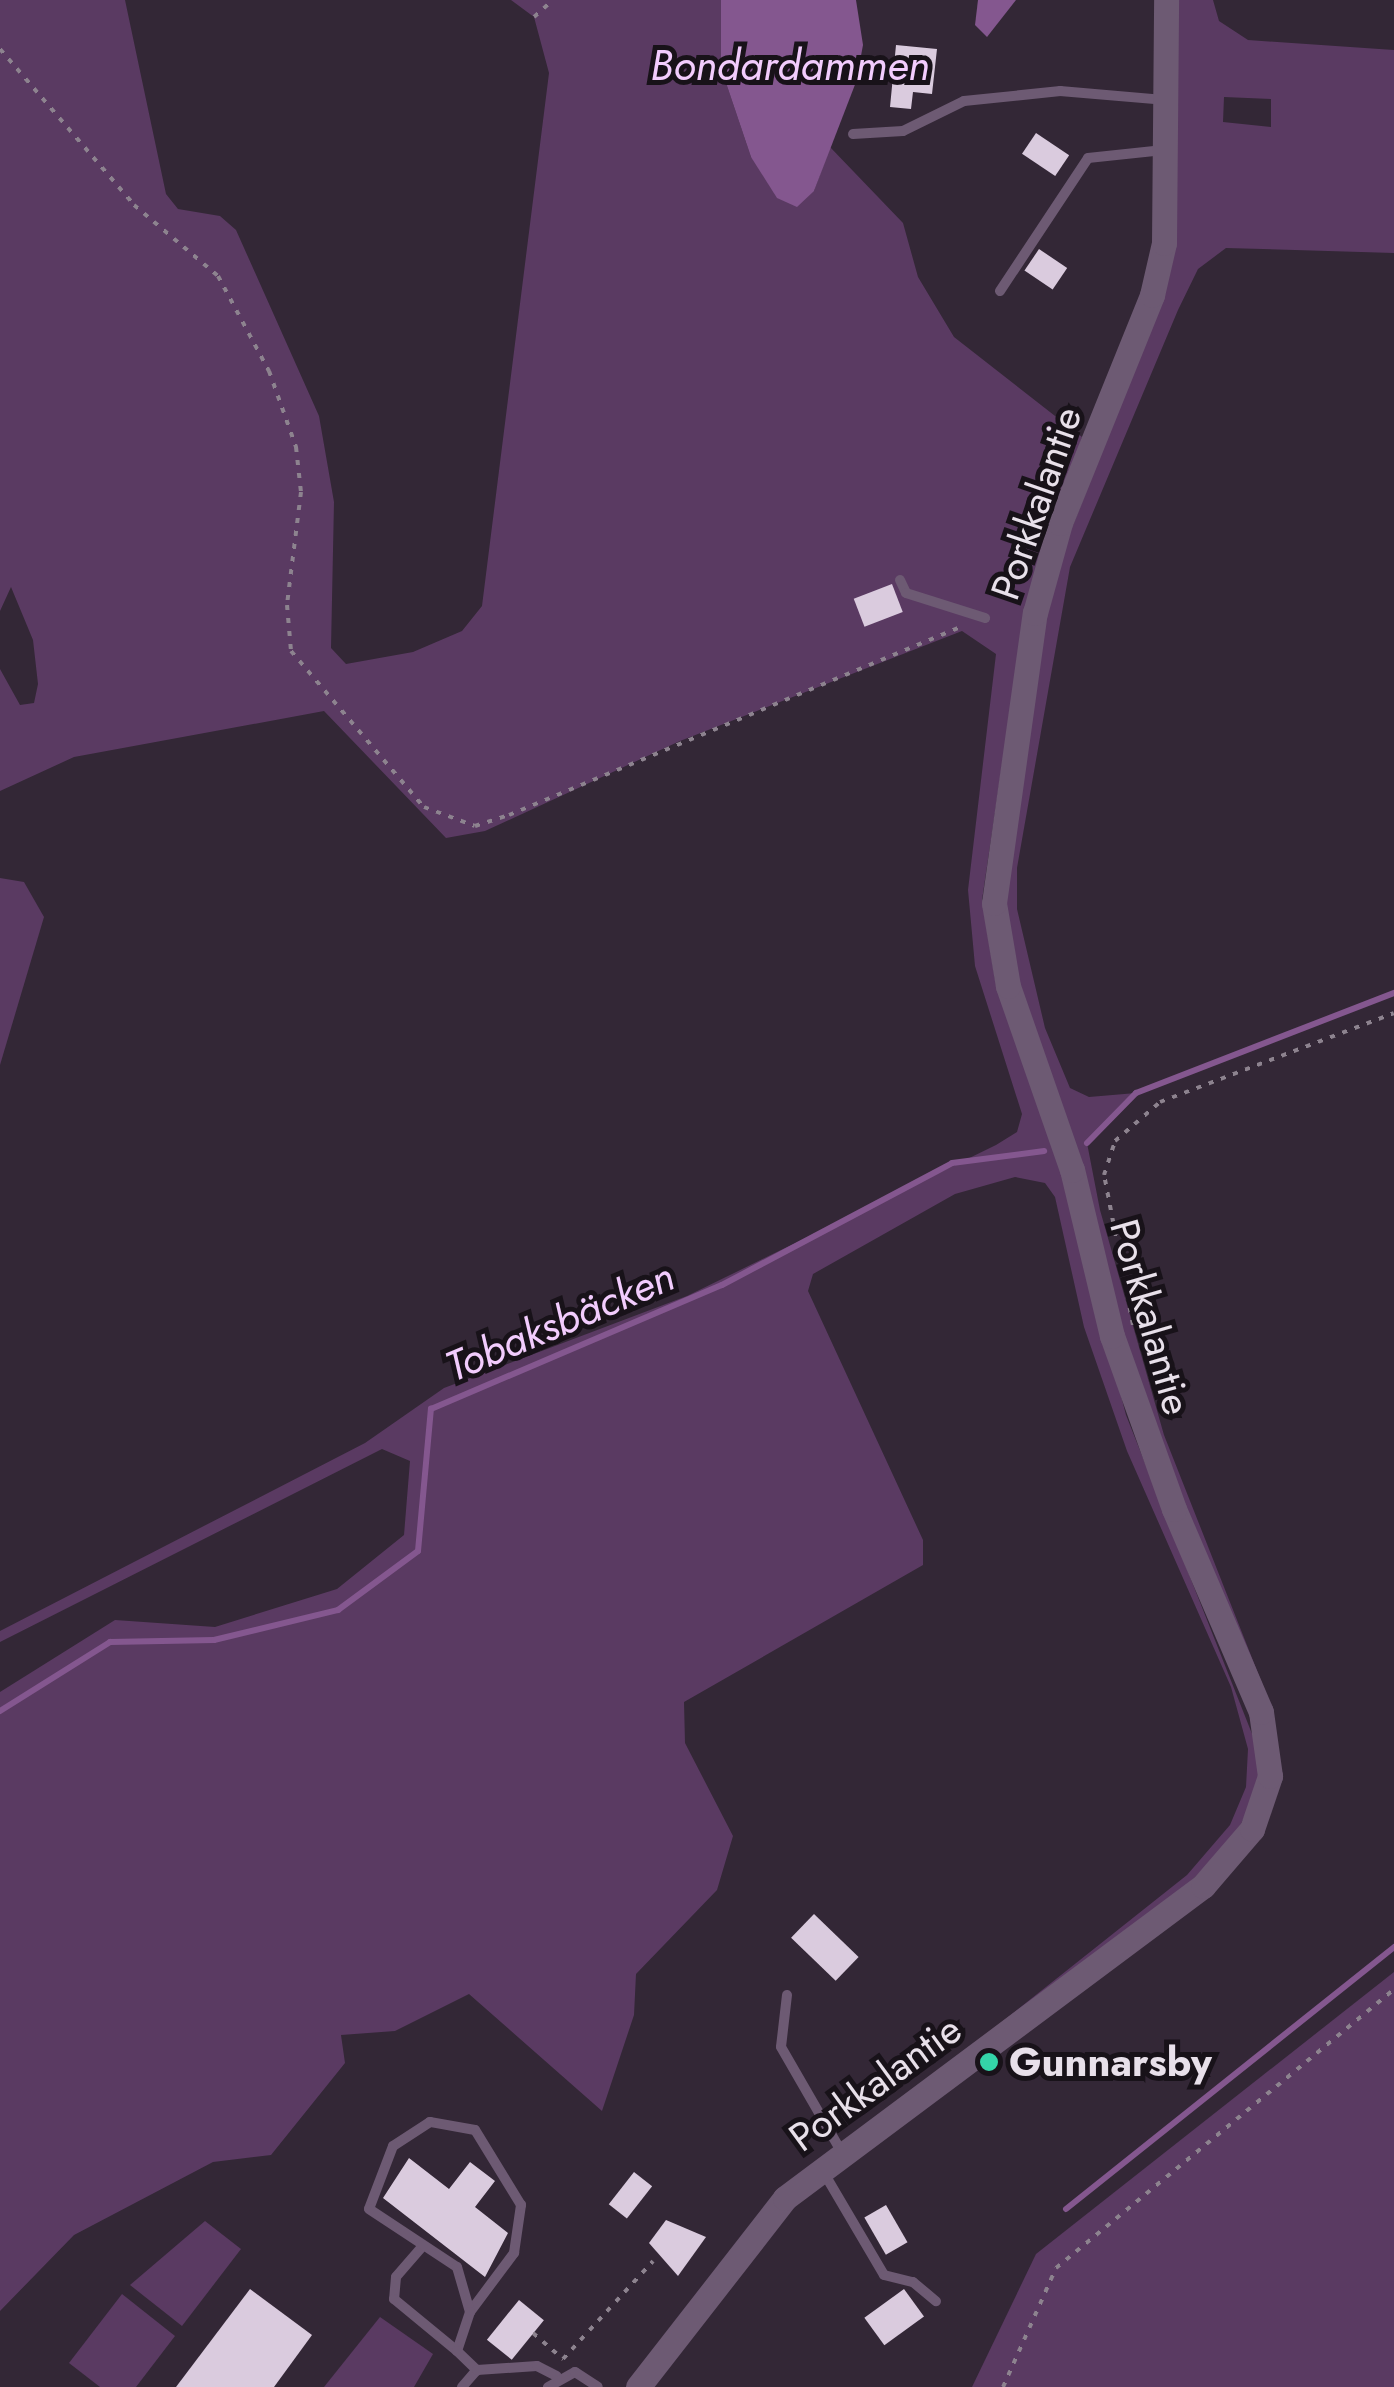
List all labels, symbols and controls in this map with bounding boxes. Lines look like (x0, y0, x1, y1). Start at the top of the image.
water label: Bondardammen (650, 41, 930, 91)
street label: Porkkalantie (981, 400, 1091, 606)
street label: Porkkalantie (1100, 1214, 1202, 1420)
water label: Tobaksbäcken (438, 1251, 682, 1393)
street label: Porkkalantie (780, 2005, 970, 2161)
place label: Gunnarsby (1009, 2038, 1212, 2086)
marker: Gunnarsby (978, 2051, 1000, 2073)

